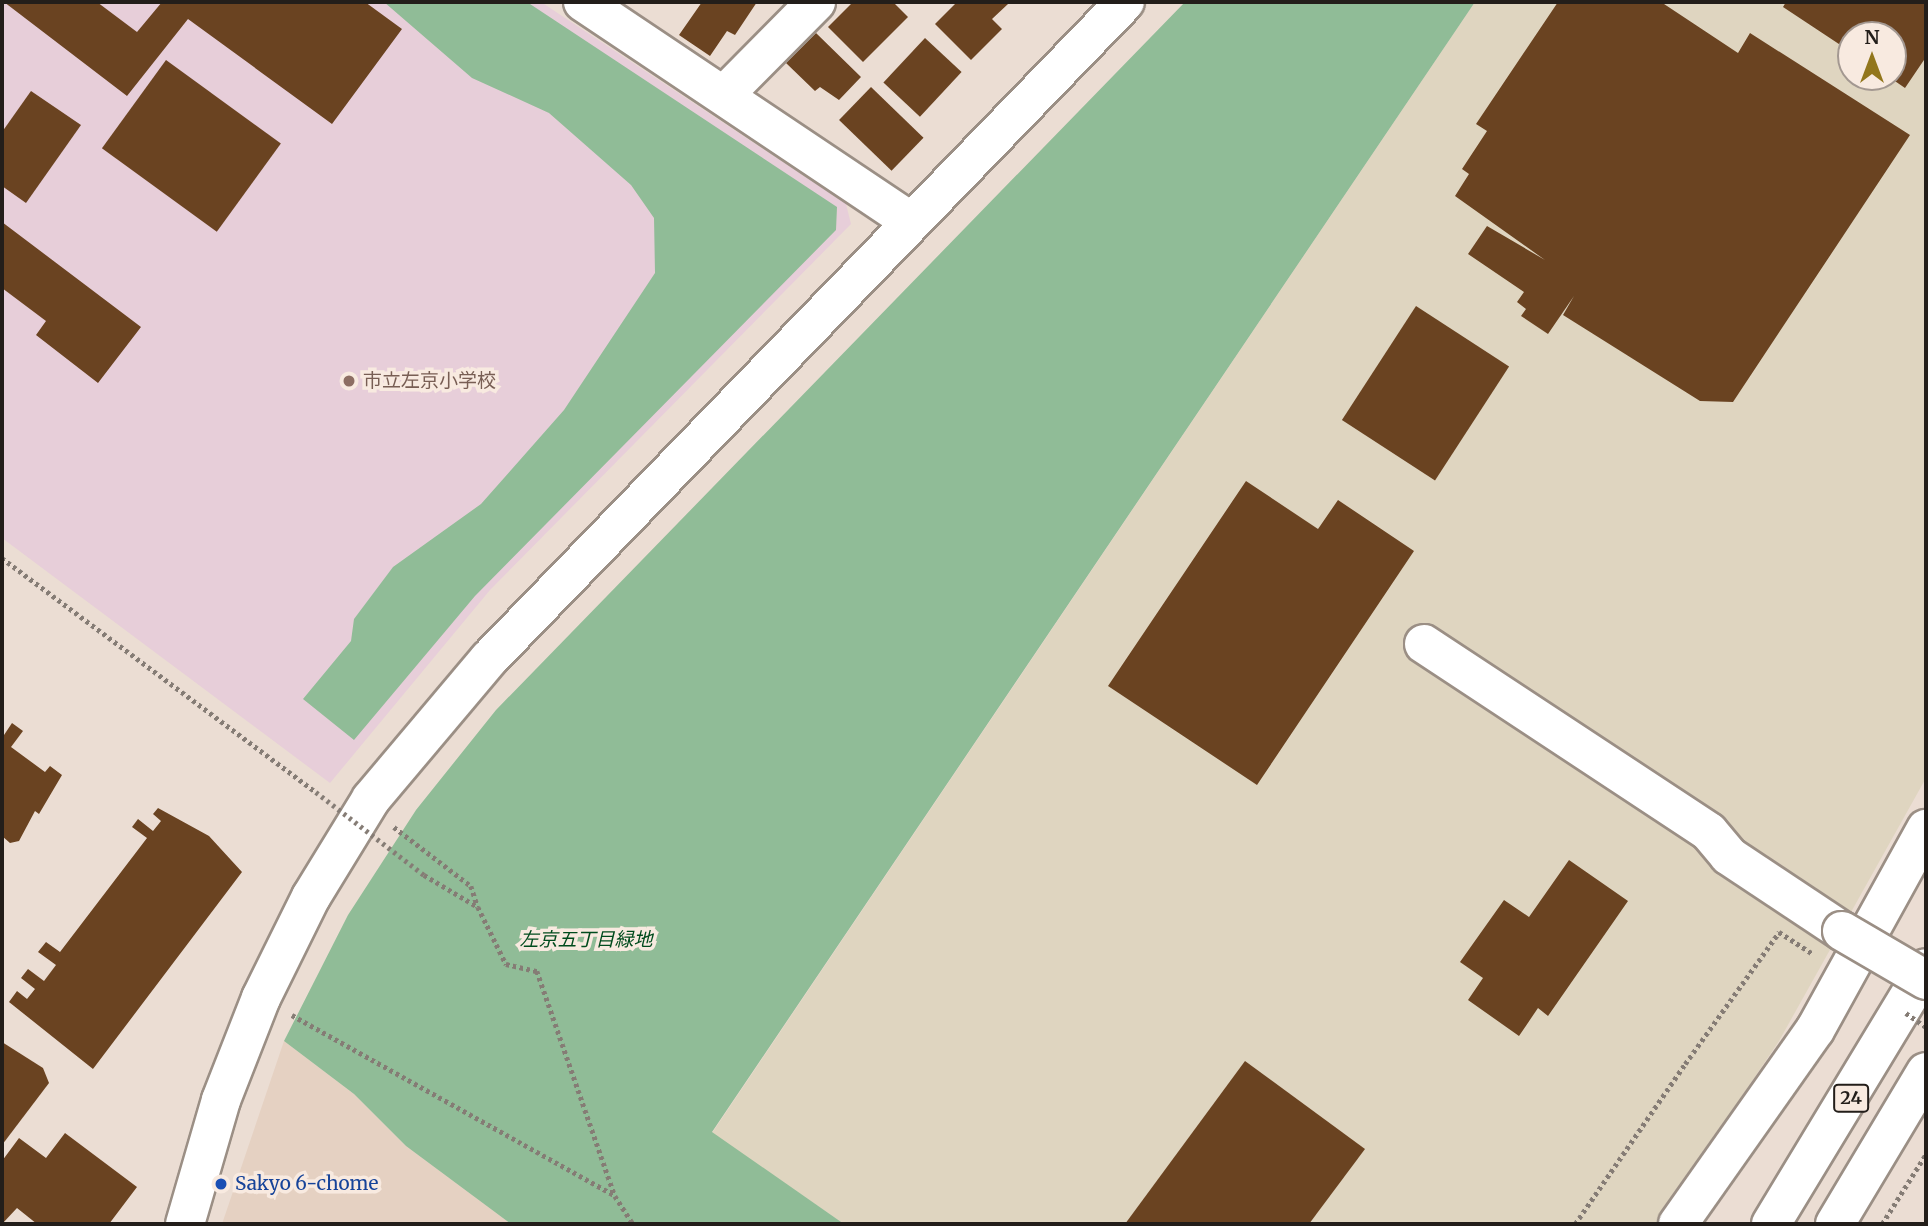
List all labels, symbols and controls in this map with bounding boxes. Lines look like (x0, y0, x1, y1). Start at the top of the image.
north arrow (1837, 21, 1907, 91)
text: N (1864, 25, 1880, 49)
place label: 市立左京小学校 (363, 370, 496, 392)
marker: 市立左京小学校 (341, 373, 357, 389)
park label: 左京五丁目緑地 (520, 929, 652, 951)
road number: 24 (1832, 1084, 1870, 1112)
place label: Sakyo 6-chome (235, 1173, 378, 1195)
marker: Sakyo 6-chome (213, 1176, 229, 1192)

